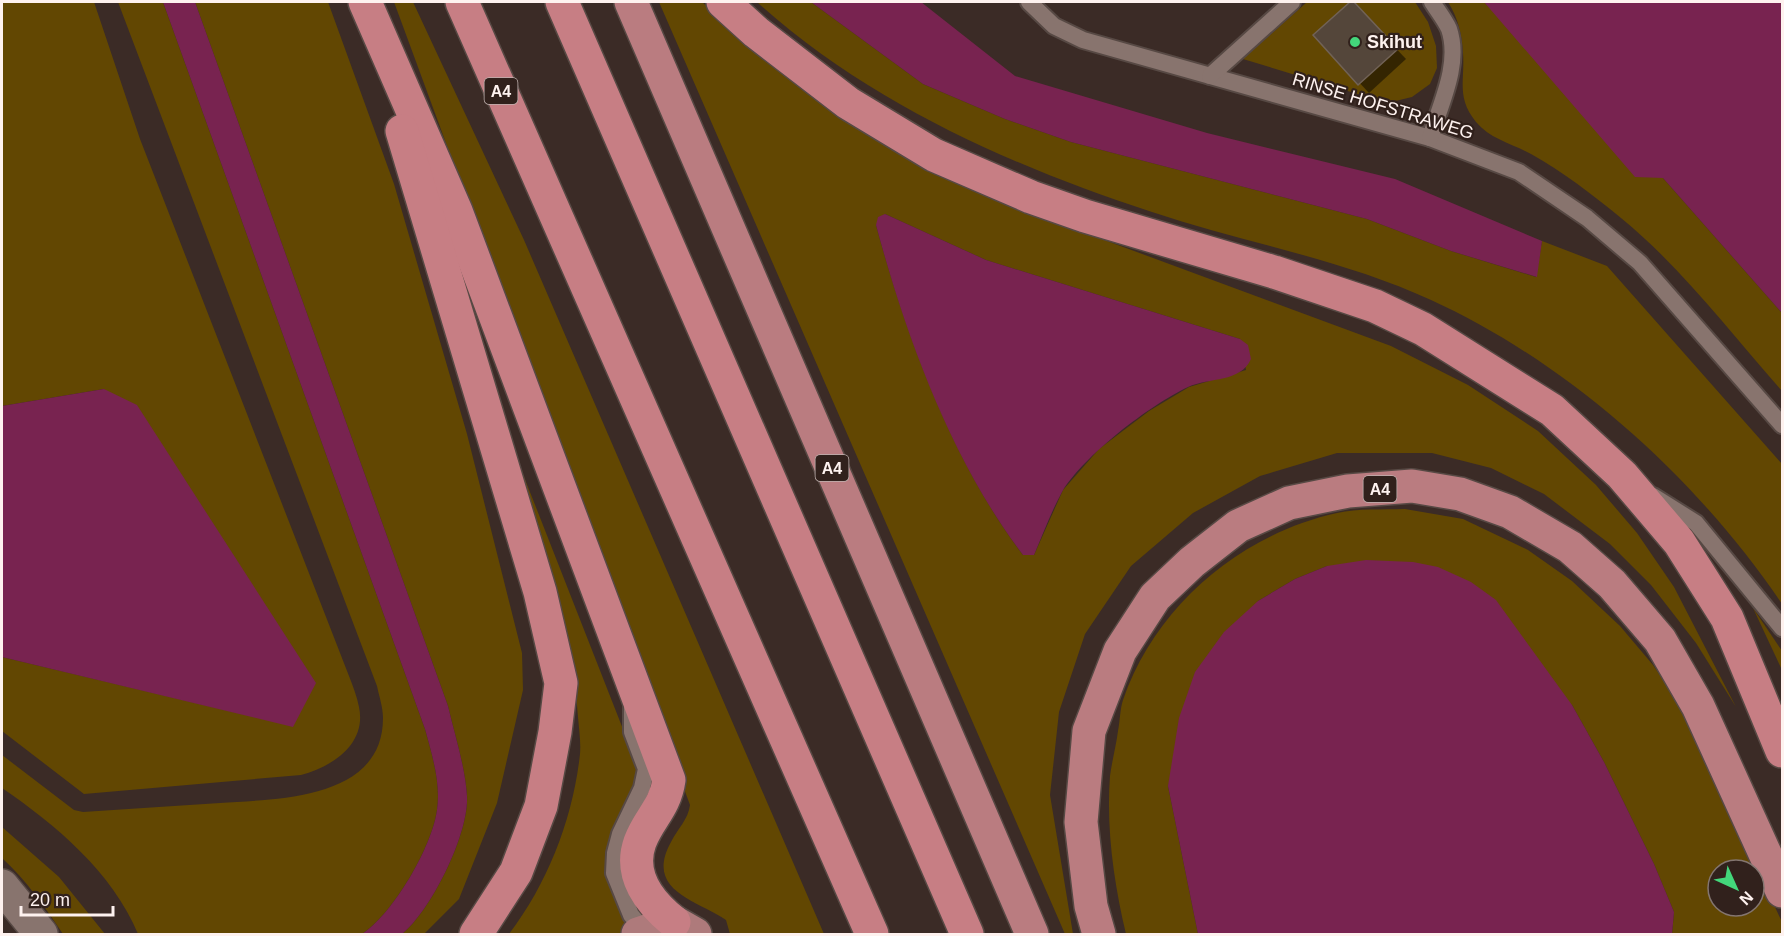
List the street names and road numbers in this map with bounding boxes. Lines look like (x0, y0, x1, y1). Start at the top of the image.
street label: RINSE HOFSTRAWEG (1290, 69, 1476, 143)
road number: A4 (484, 78, 518, 104)
road number: A4 (816, 455, 848, 481)
road number: A4 (1364, 476, 1396, 502)

